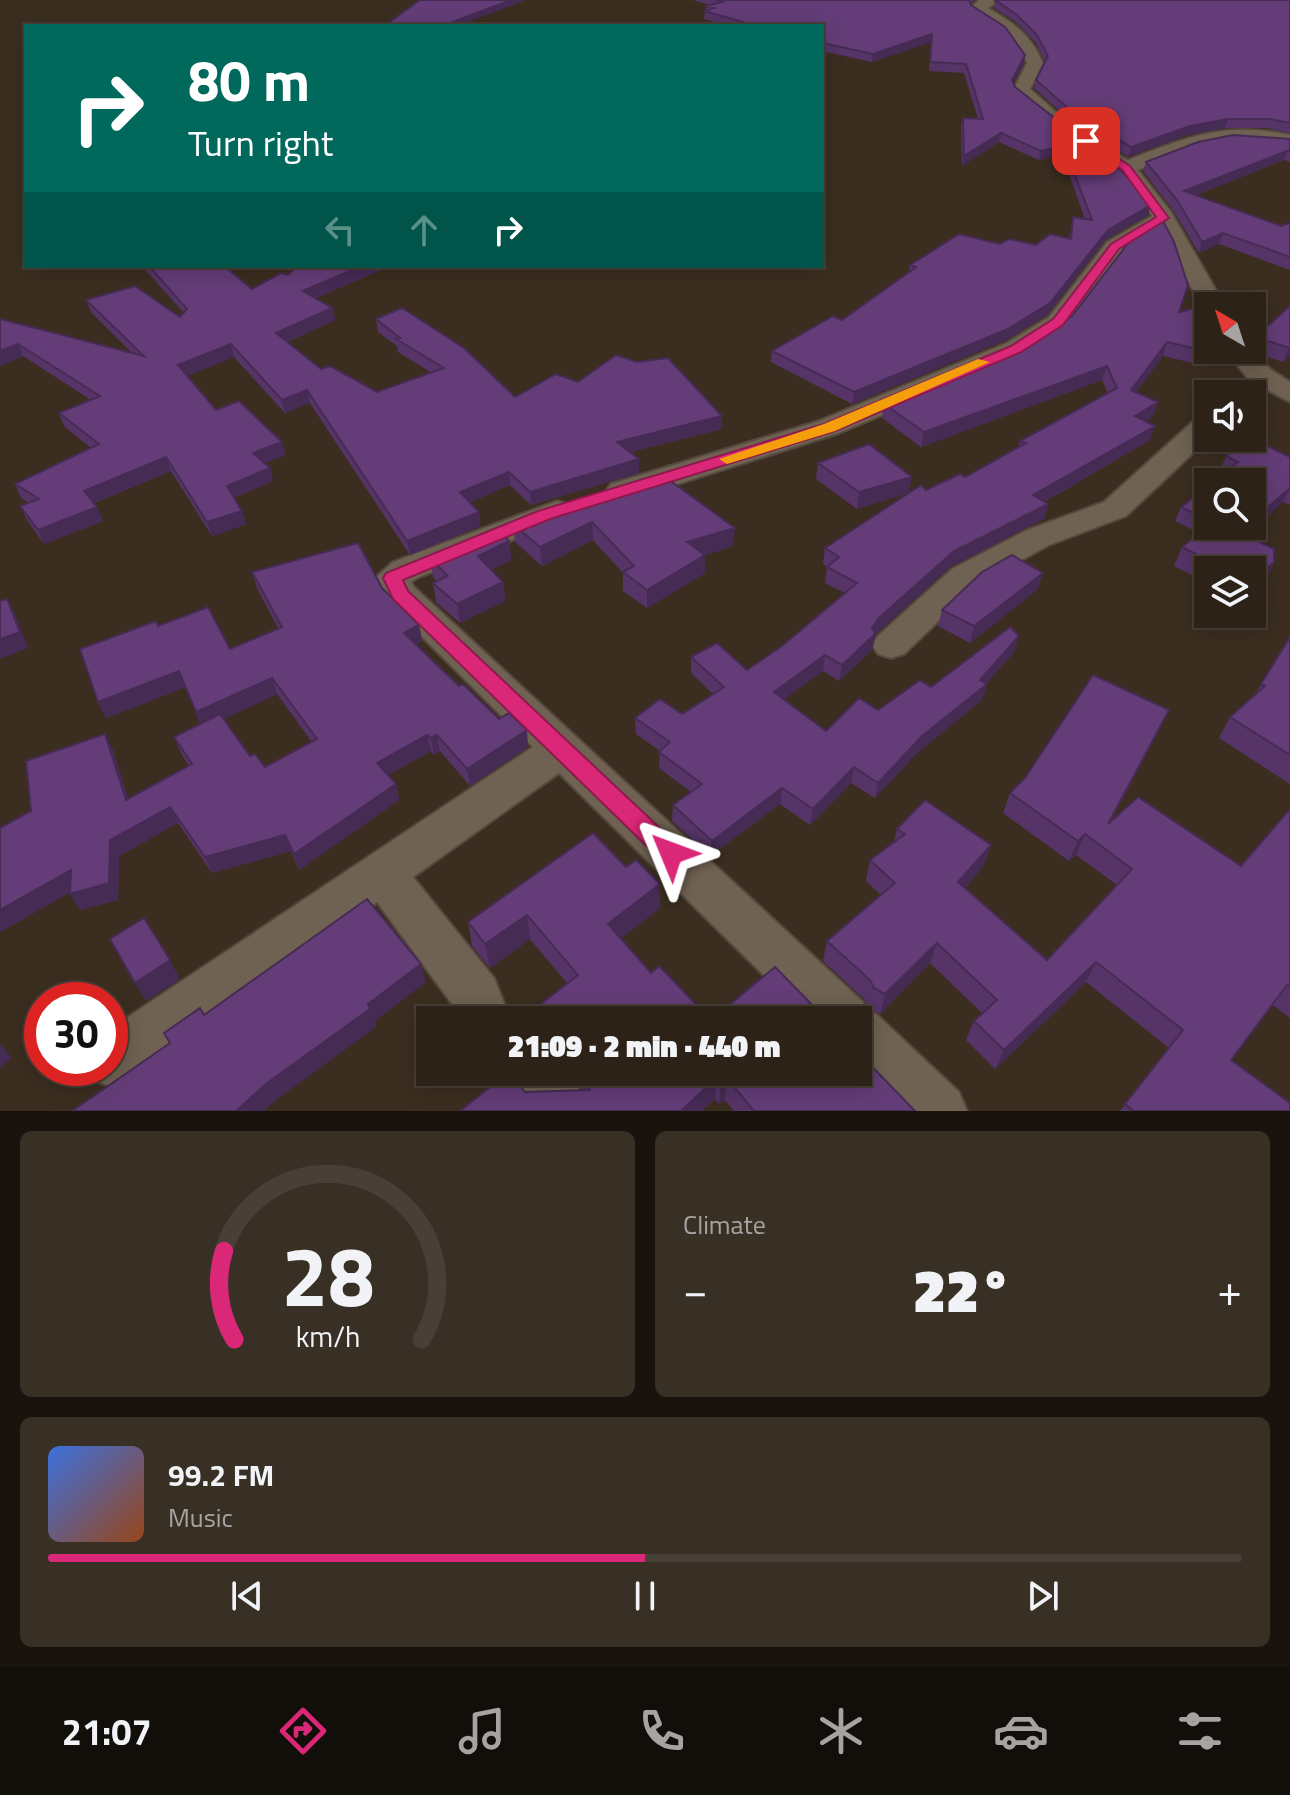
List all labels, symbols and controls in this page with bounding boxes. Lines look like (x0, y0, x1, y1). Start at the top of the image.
text: 80 m (188, 38, 310, 123)
icon: right (56, 56, 160, 160)
pin (1052, 107, 1120, 175)
text: Turn right (188, 115, 333, 170)
icon: arrive (1064, 119, 1108, 163)
icon: left (318, 208, 362, 252)
icon: ahead (402, 208, 446, 252)
icon: right (486, 208, 530, 252)
north arrow (1194, 292, 1266, 364)
map controls (1194, 292, 1266, 628)
button: sound (1194, 380, 1266, 452)
button: search (1194, 468, 1266, 540)
button: layers (1194, 556, 1266, 628)
position arrow (629, 811, 713, 895)
speed limit sign: 30 (24, 982, 128, 1086)
text: 21:09 · 2 min · 440 m (508, 1023, 780, 1069)
text: Climate (683, 1205, 766, 1244)
text: 28 (281, 1212, 374, 1338)
text: 22° (913, 1244, 1012, 1335)
text: − (683, 1256, 708, 1323)
text: + (1217, 1256, 1242, 1323)
text: km/h (295, 1315, 360, 1358)
text: 99.2 FM (168, 1452, 274, 1498)
text: Music (168, 1498, 233, 1537)
icon: previous (225, 1574, 269, 1618)
icon: pause (623, 1574, 667, 1618)
icon: next (1021, 1574, 1065, 1618)
icon: directions (275, 1703, 331, 1759)
icon: music (454, 1703, 510, 1759)
icon: phone (634, 1703, 690, 1759)
icon: climate (813, 1703, 869, 1759)
icon: car (993, 1703, 1049, 1759)
icon: filters (1172, 1703, 1228, 1759)
text: 21:07 (62, 1704, 152, 1759)

